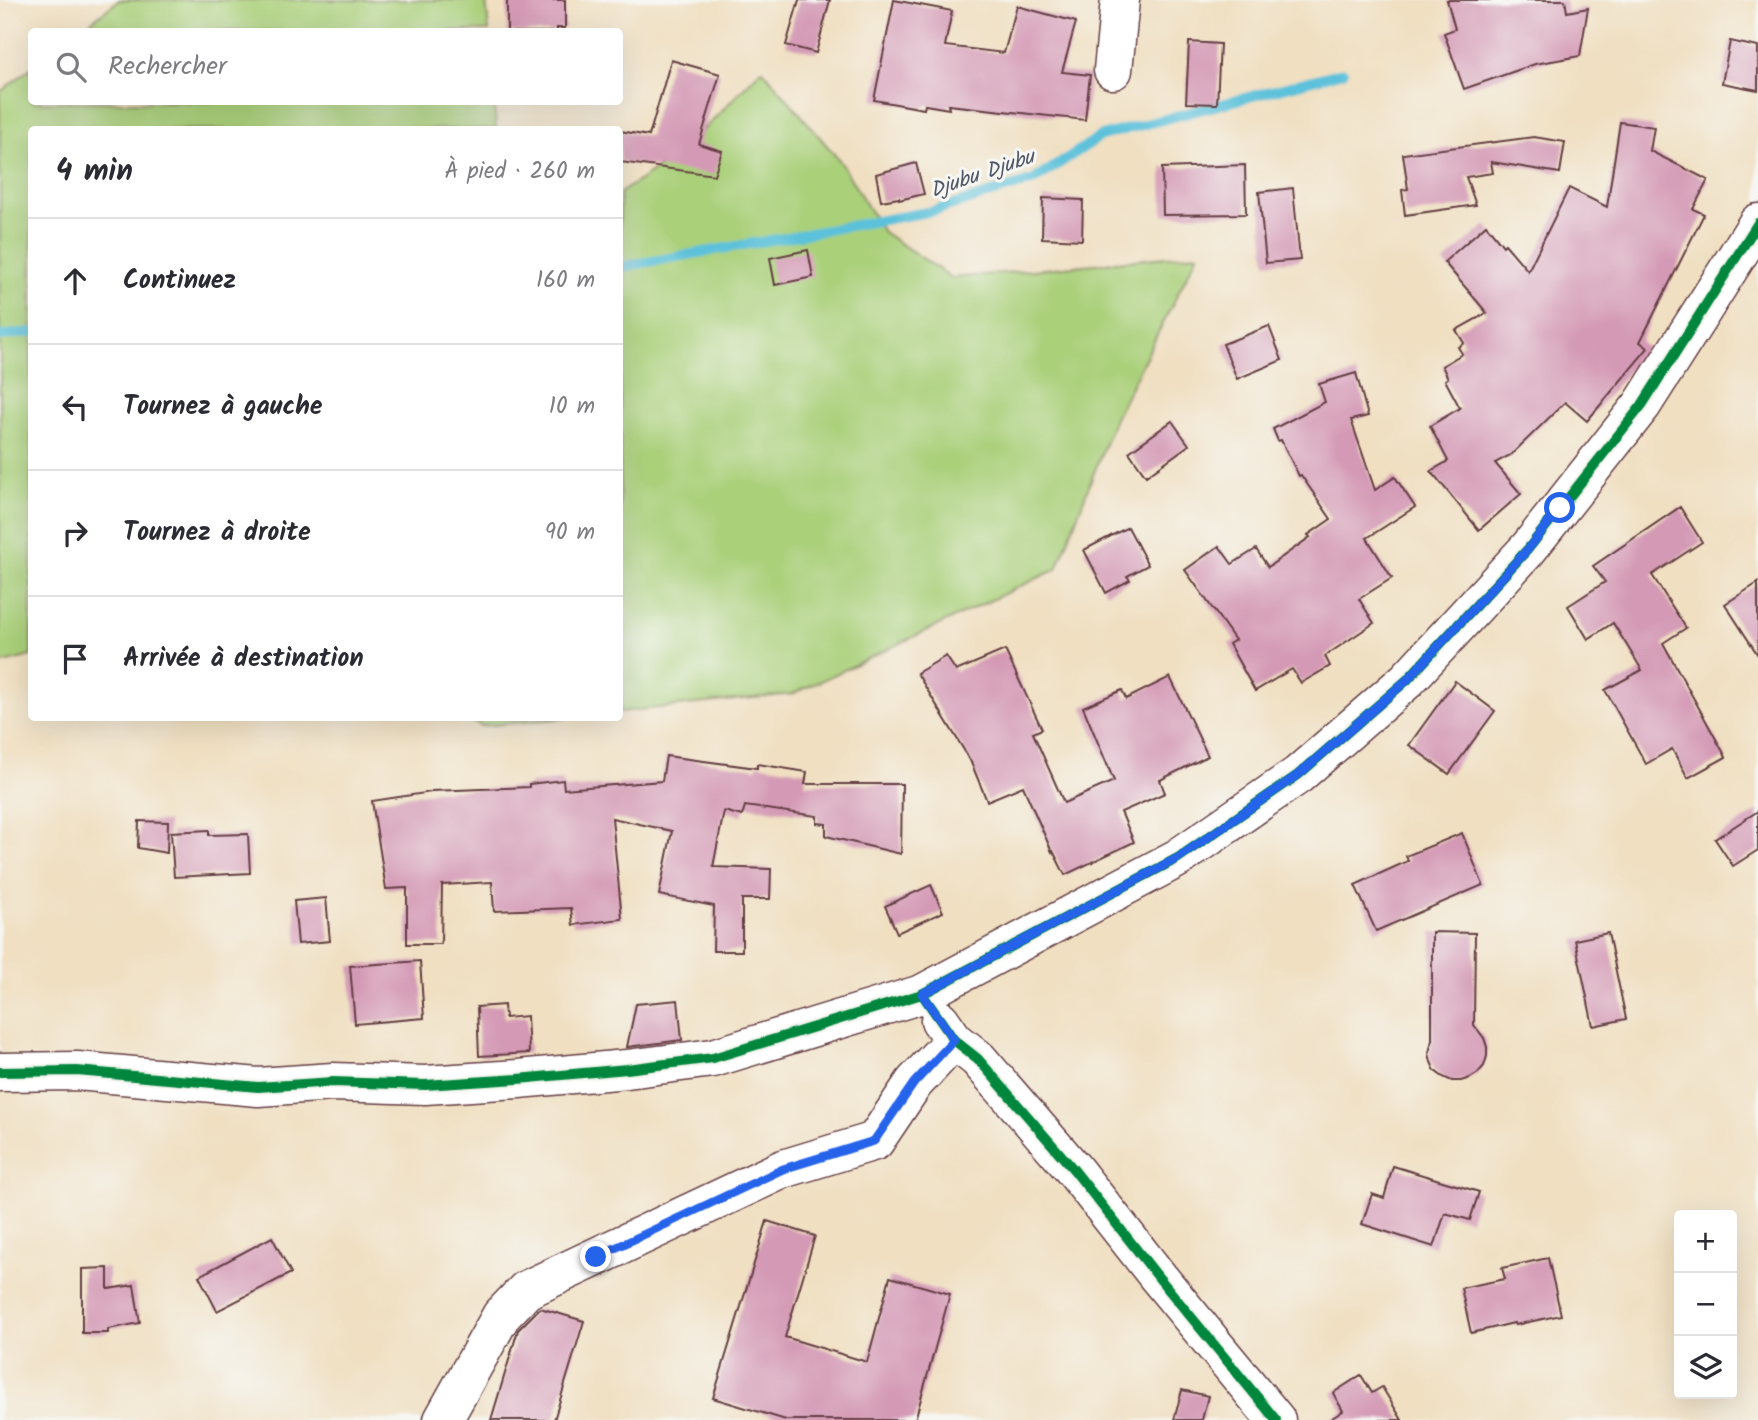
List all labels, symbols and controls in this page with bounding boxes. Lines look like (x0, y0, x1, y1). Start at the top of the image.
search box (28, 28, 623, 105)
text: Rechercher (108, 46, 227, 88)
icon: search (52, 48, 90, 86)
water label: Djubu Djubu (926, 140, 1042, 208)
text: 4 min (56, 148, 133, 196)
text: À pied · 260 m (444, 154, 595, 190)
text: Continuez (123, 260, 236, 302)
icon: ahead (56, 262, 94, 300)
text: 160 m (536, 263, 595, 299)
text: Tournez à gauche (123, 386, 323, 428)
icon: left (56, 388, 94, 426)
text: 10 m (549, 389, 595, 425)
route start (1544, 492, 1575, 523)
text: Tournez à droite (123, 512, 311, 554)
icon: right (56, 514, 94, 552)
text: 90 m (545, 515, 595, 551)
text: Arrivée à destination (123, 638, 364, 680)
icon: arrive (56, 640, 94, 678)
map controls (1674, 1210, 1737, 1399)
button: + (1674, 1210, 1737, 1273)
route end (580, 1241, 611, 1272)
button: − (1674, 1273, 1737, 1336)
button: layers (1674, 1336, 1737, 1399)

